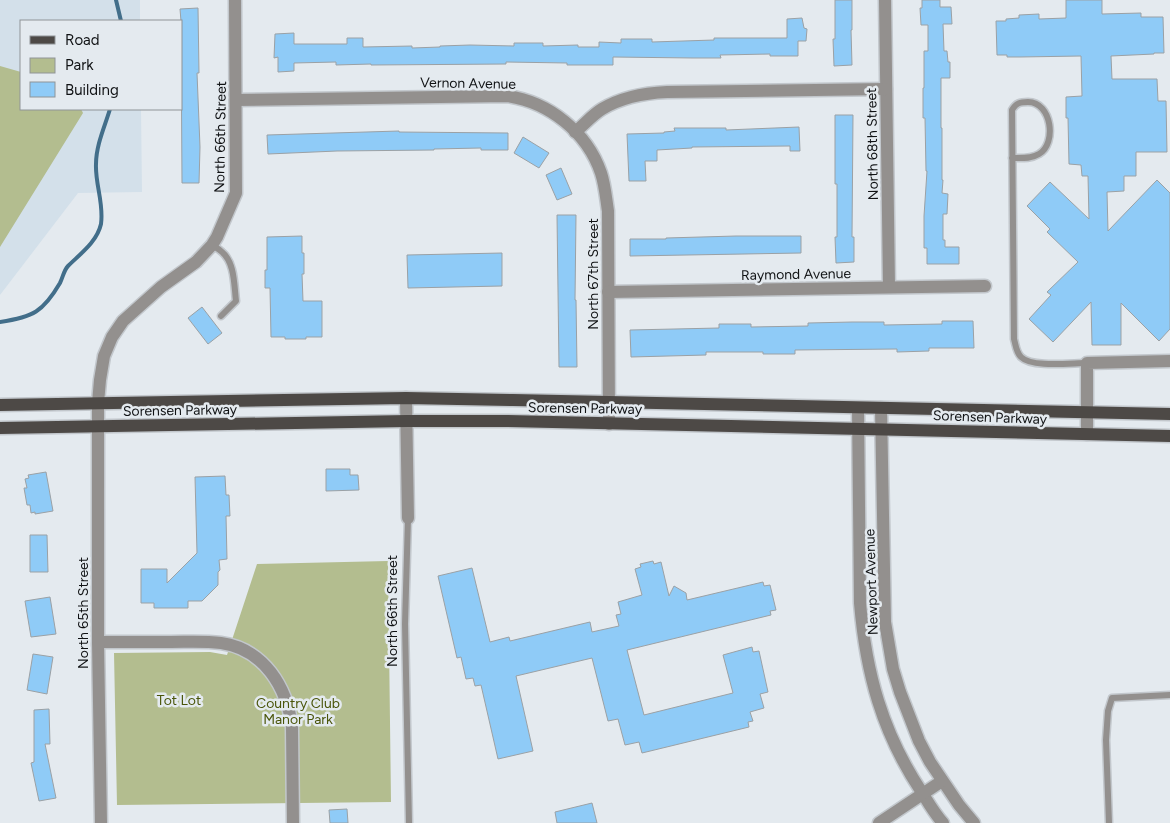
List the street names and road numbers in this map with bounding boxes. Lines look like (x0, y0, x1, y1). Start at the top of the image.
street label: Vernon Avenue (420, 74, 517, 93)
street label: North 66th Street (211, 81, 230, 193)
street label: North 68th Street (863, 88, 882, 200)
street label: North 67th Street (585, 218, 602, 330)
street label: Raymond Avenue (741, 265, 852, 284)
street label: Sorensen Parkway (528, 399, 643, 418)
street label: Sorensen Parkway (123, 401, 238, 420)
street label: Sorensen Parkway (933, 407, 1048, 428)
street label: Newport Avenue (861, 528, 882, 635)
street label: North 66th Street (384, 555, 401, 667)
street label: North 65th Street (75, 557, 92, 669)

